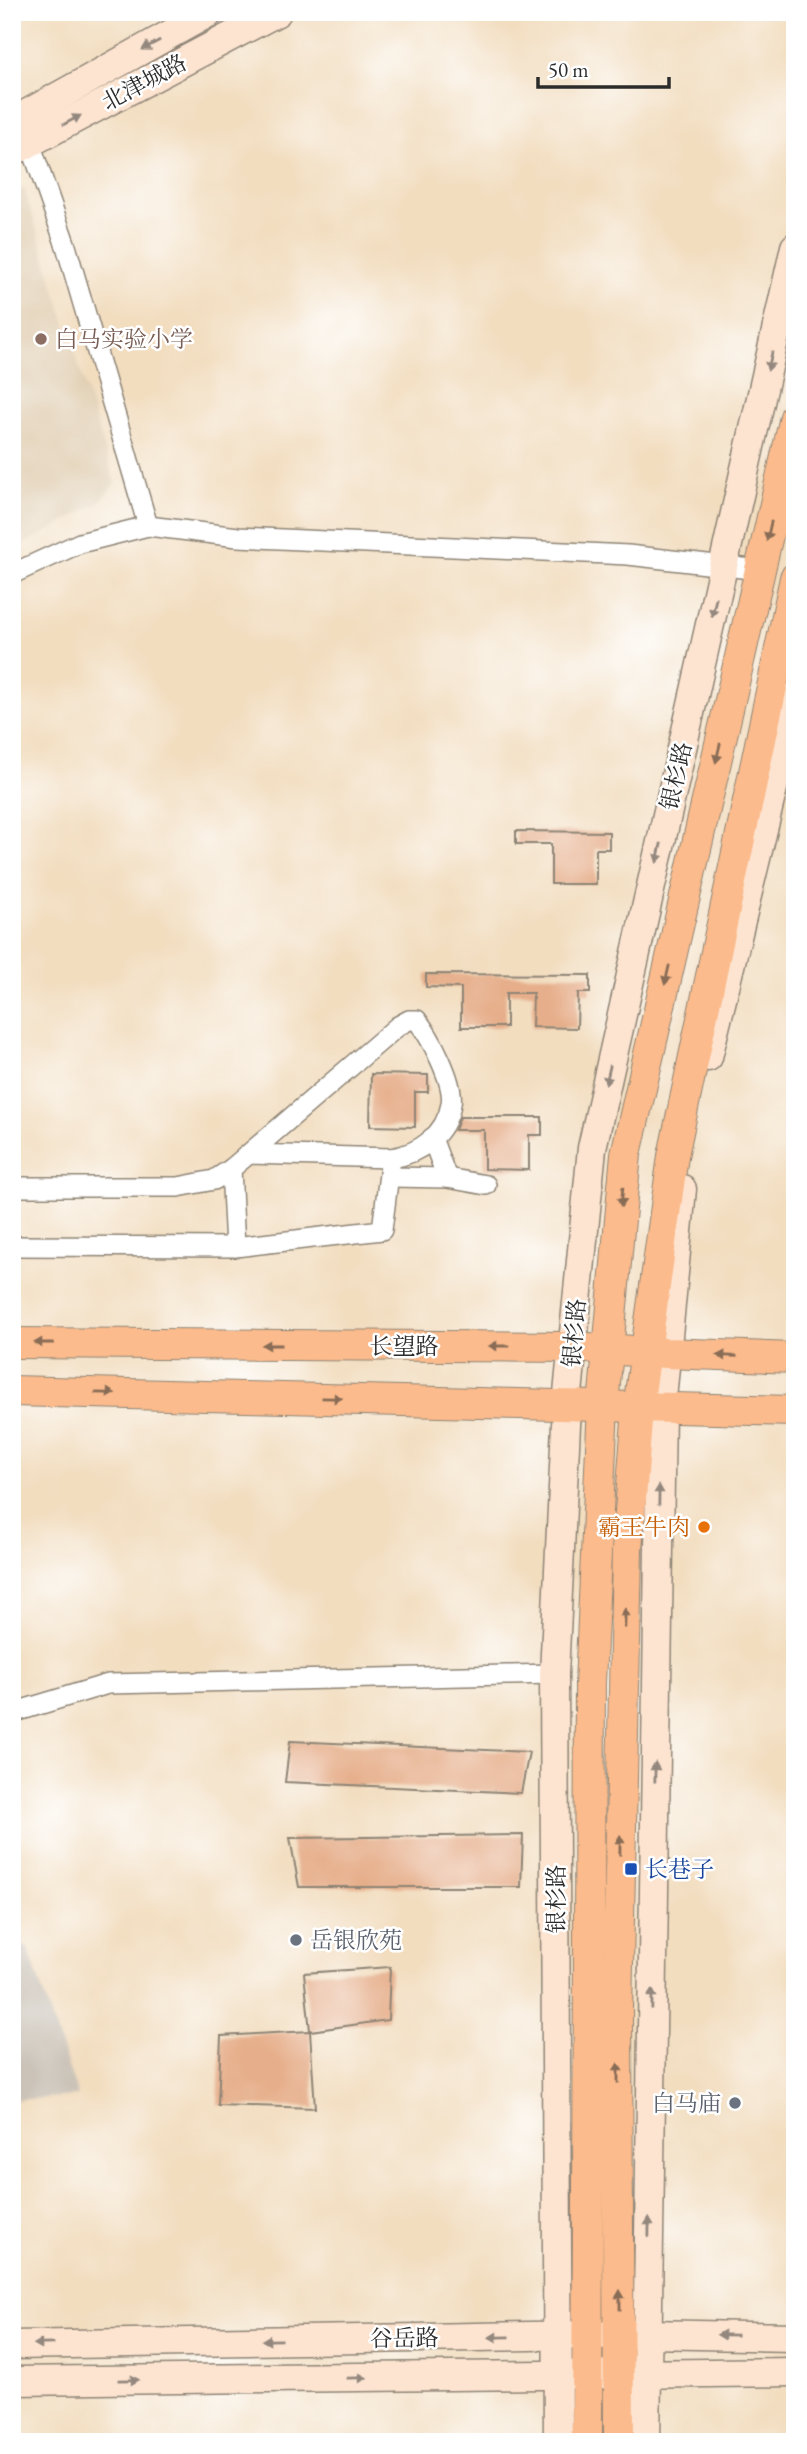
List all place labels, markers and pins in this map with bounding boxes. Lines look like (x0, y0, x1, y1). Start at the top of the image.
place label: 白马实验小学 (55, 324, 193, 354)
marker: 白马实验小学 (33, 331, 49, 347)
place label: 霸王牛肉 (598, 1512, 690, 1542)
marker: 霸王牛肉 (696, 1519, 712, 1535)
place label: 长巷子 (645, 1854, 714, 1884)
marker: 长巷子 (623, 1861, 639, 1877)
place label: 岳银欣苑 (310, 1925, 402, 1955)
marker: 岳银欣苑 (288, 1932, 304, 1948)
place label: 白马庙 (652, 2088, 721, 2118)
marker: 白马庙 (727, 2095, 743, 2111)

